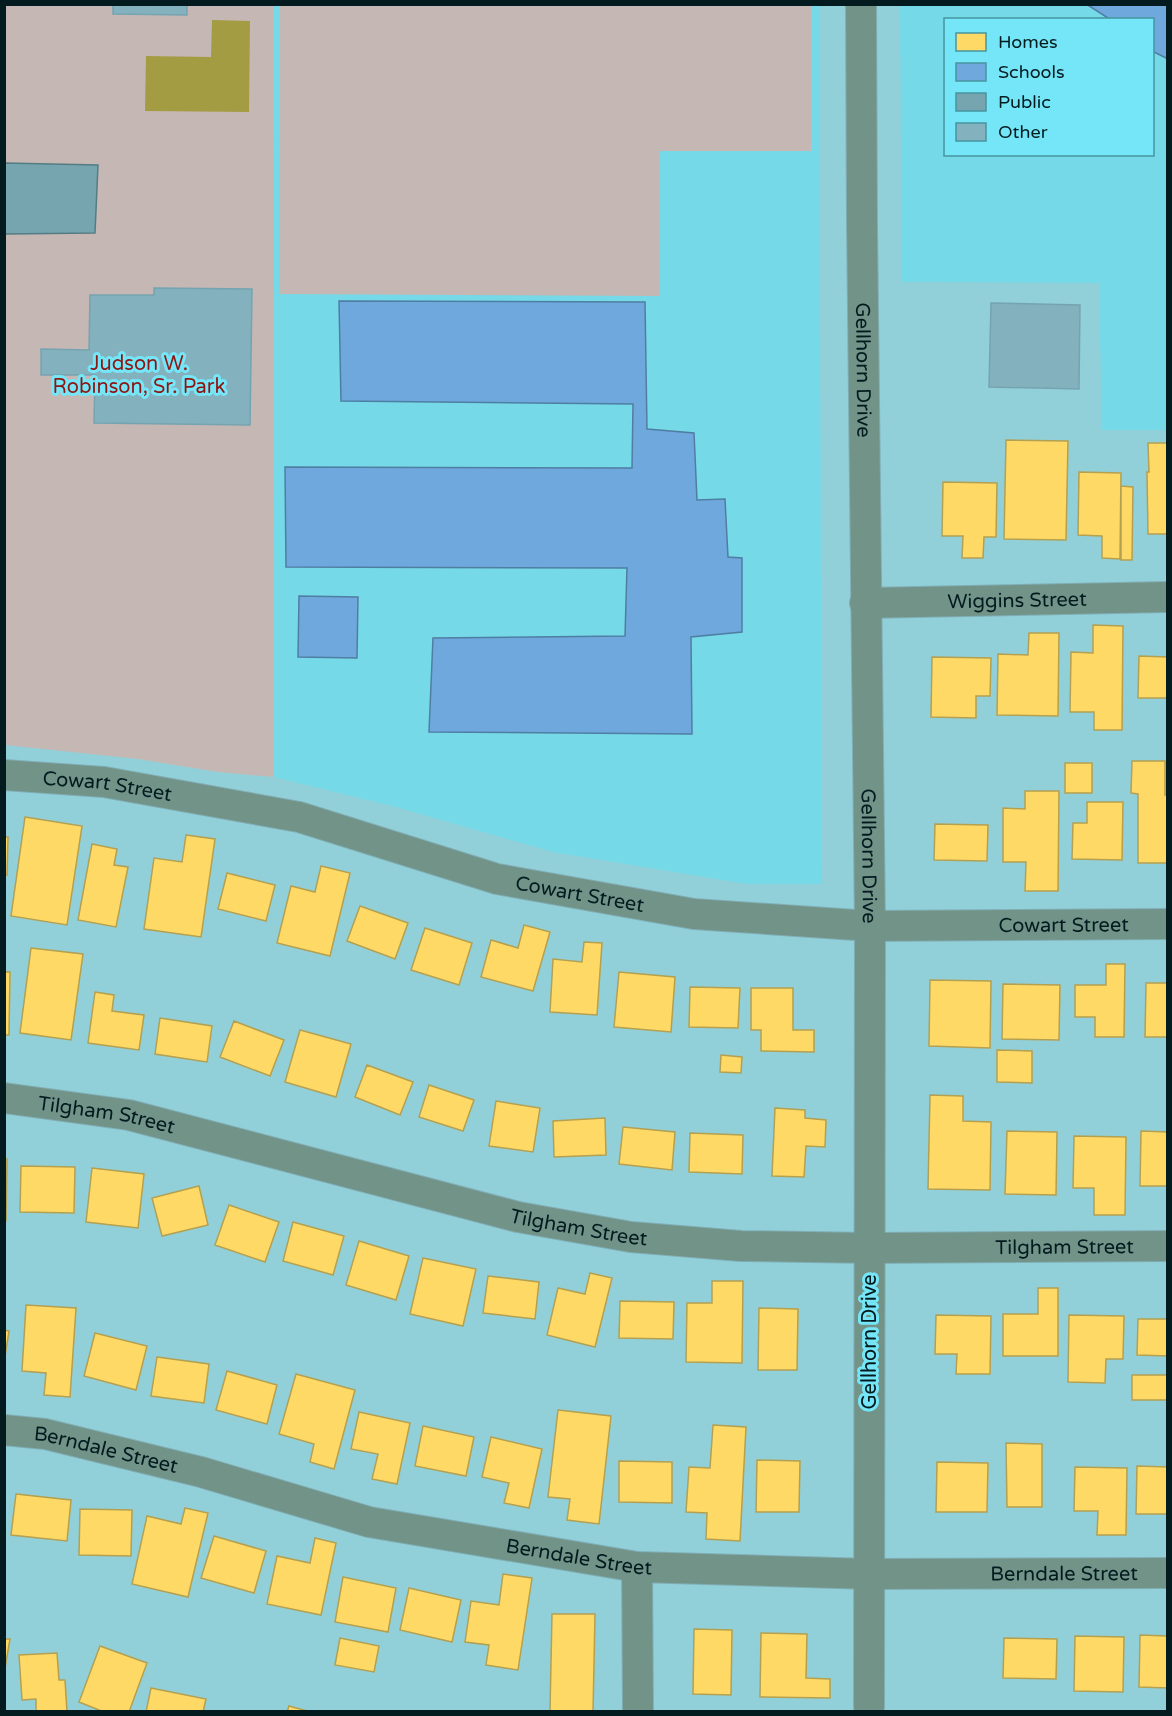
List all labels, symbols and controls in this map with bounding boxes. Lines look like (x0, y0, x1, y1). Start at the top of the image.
legend (944, 18, 1154, 156)
text: Homes (998, 31, 1058, 53)
text: Schools (998, 61, 1065, 83)
text: Public (998, 91, 1051, 113)
text: Other (998, 121, 1048, 143)
street label: Gellhorn Drive (850, 302, 875, 438)
park label: Judson W. Robinson, Sr. Park (53, 352, 226, 399)
street label: Wiggins Street (947, 588, 1087, 614)
street label: Cowart Street (42, 767, 174, 807)
street label: Gellhorn Drive (855, 788, 881, 924)
street label: Cowart Street (513, 871, 646, 918)
street label: Cowart Street (998, 913, 1129, 938)
street label: Tilgham Street (37, 1092, 178, 1140)
street label: Tilgham Street (507, 1204, 649, 1251)
street label: Tilgham Street (995, 1235, 1134, 1260)
street label: Gellhorn Drive (858, 1274, 882, 1410)
street label: Berndale Street (33, 1422, 181, 1479)
street label: Berndale Street (504, 1534, 653, 1580)
street label: Berndale Street (990, 1562, 1138, 1587)

